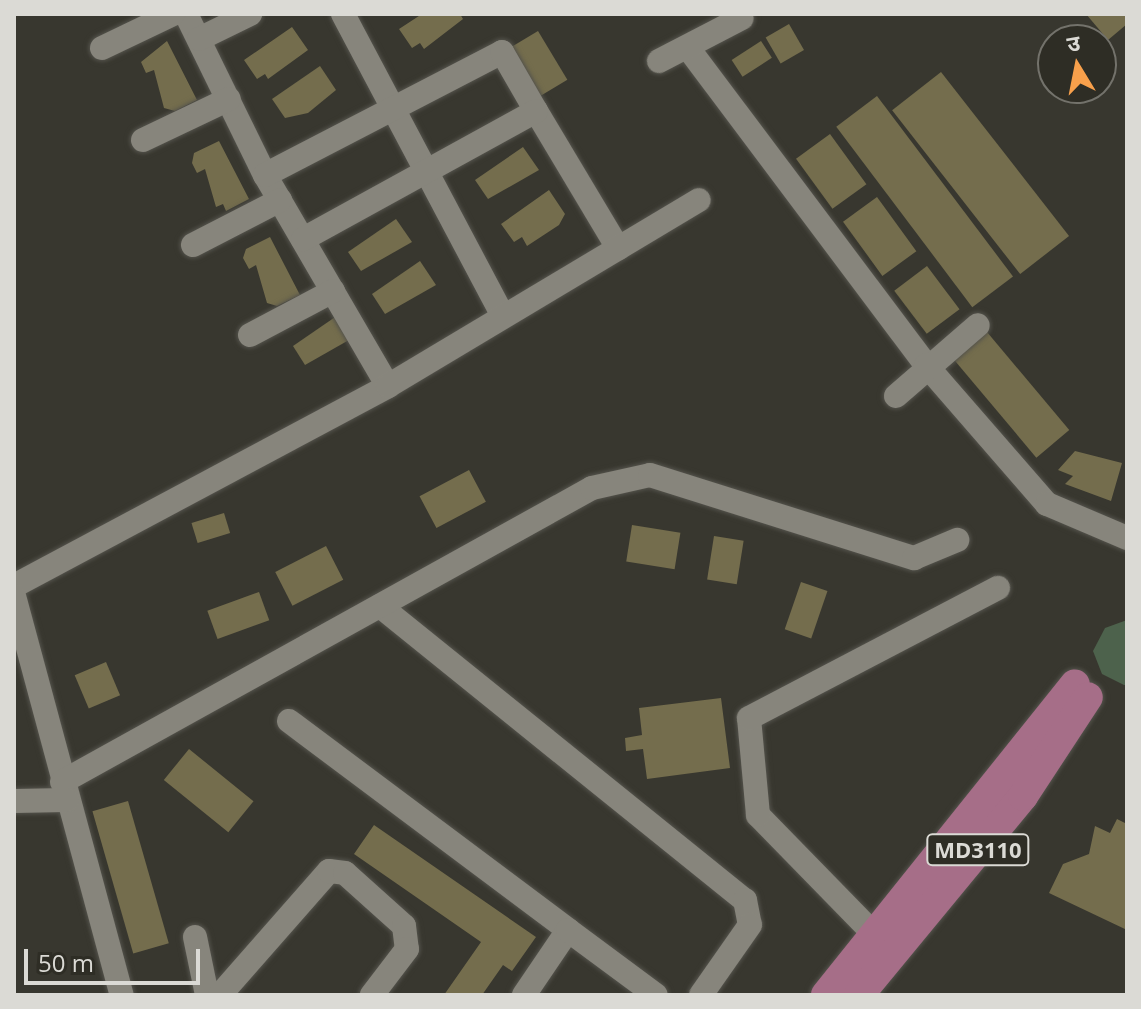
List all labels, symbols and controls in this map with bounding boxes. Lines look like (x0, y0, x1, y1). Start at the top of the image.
north arrow (1037, 24, 1117, 104)
text: उ (1064, 26, 1082, 58)
road number: MD3110 (926, 832, 1030, 868)
scale bar (28, 933, 204, 983)
text: 50 m (38, 946, 94, 979)

